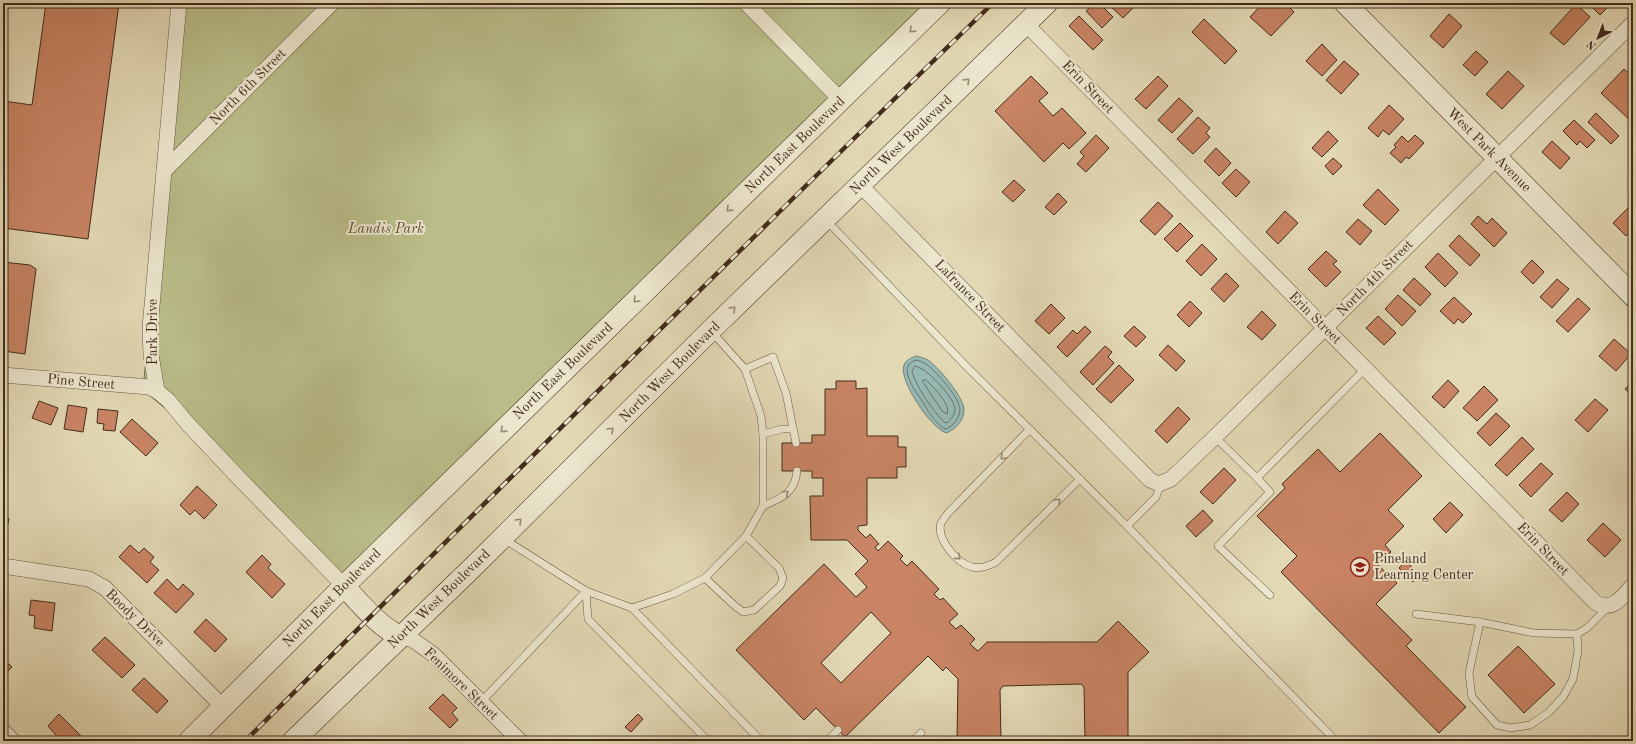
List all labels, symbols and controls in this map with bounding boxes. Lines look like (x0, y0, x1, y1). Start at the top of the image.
north arrow (1578, 18, 1618, 58)
one-way arrow (909, 25, 917, 33)
text: N (1585, 37, 1599, 51)
street label: North 6th Street (207, 46, 289, 128)
street label: Erin Street (1059, 58, 1117, 116)
one-way arrow (962, 78, 970, 86)
street label: North West Boulevard (847, 93, 955, 197)
street label: North East Boulevard (742, 94, 848, 196)
street label: West Park Avenue (1444, 105, 1534, 195)
one-way arrow (726, 205, 734, 212)
park label: Landis Park (347, 222, 424, 236)
street label: North 4th Street (1334, 237, 1416, 319)
street label: Lafrance Street (932, 257, 1008, 335)
street label: Erin Street (1286, 289, 1344, 347)
one-way arrow (633, 295, 641, 303)
street label: Park Drive (146, 299, 160, 365)
one-way arrow (728, 306, 736, 314)
street label: North West Boulevard (617, 319, 723, 425)
street label: North East Boulevard (510, 320, 616, 422)
street label: Pine Street (46, 372, 116, 392)
one-way arrow (500, 426, 508, 433)
one-way arrow (606, 427, 614, 435)
one-way arrow (1000, 452, 1007, 460)
one-way arrow (781, 491, 789, 498)
one-way arrow (1053, 498, 1061, 506)
one-way arrow (514, 518, 522, 526)
street label: Erin Street (1514, 520, 1572, 578)
street label: North East Boulevard (280, 546, 384, 650)
street label: North West Boulevard (385, 547, 493, 651)
one-way arrow (953, 552, 960, 559)
place label: Pineland Learning Center (1374, 552, 1474, 582)
school or university icon: Pineland Learning Center (1349, 556, 1371, 578)
street label: Boody Drive (103, 587, 167, 649)
street label: Fenimore Street (421, 645, 501, 723)

